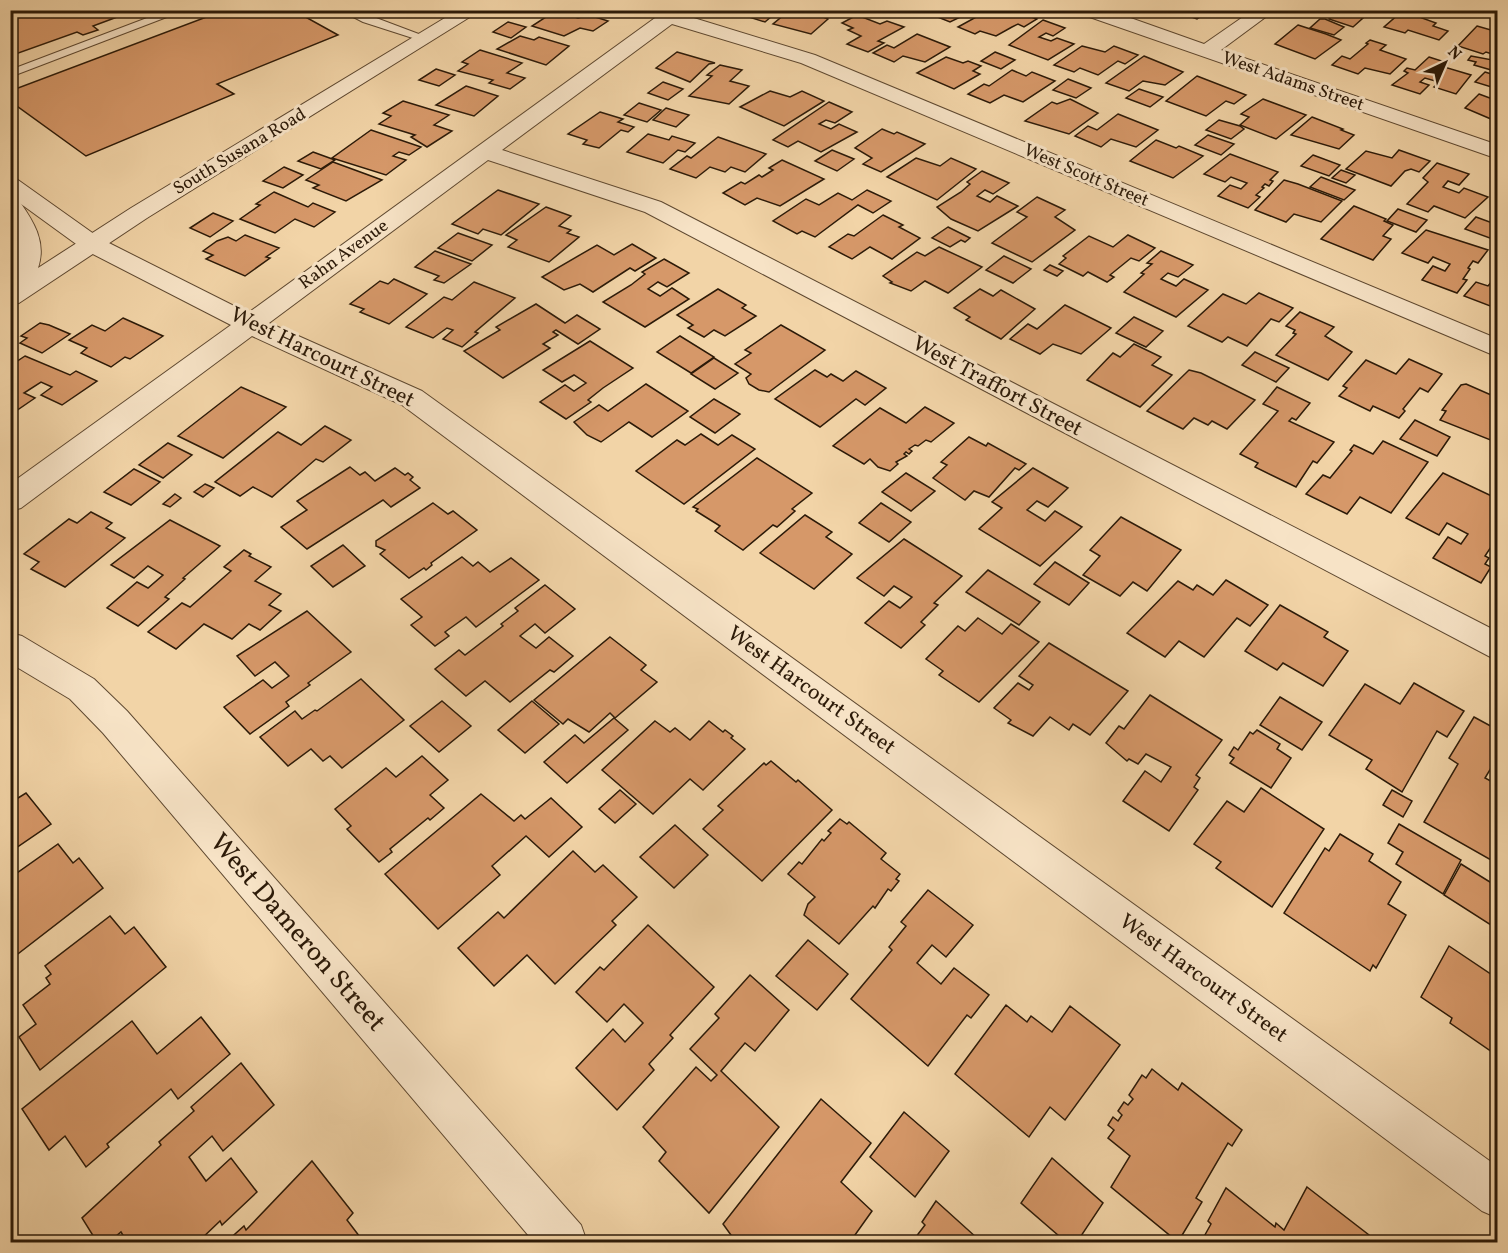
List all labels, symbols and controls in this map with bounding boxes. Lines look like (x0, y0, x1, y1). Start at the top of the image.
north arrow (1415, 33, 1475, 93)
text: N (1442, 42, 1466, 66)
street label: West Adams Street (1219, 46, 1367, 118)
street label: South Susana Road (169, 102, 311, 202)
street label: West Scott Street (1020, 138, 1152, 214)
street label: Rahn Avenue (294, 214, 394, 296)
street label: West Harcourt Street (224, 300, 420, 416)
street label: West Traffort Street (906, 329, 1088, 445)
street label: West Harcourt Street (720, 619, 902, 763)
street label: West Dameron Street (200, 825, 394, 1041)
street label: West Harcourt Street (1112, 907, 1294, 1051)

